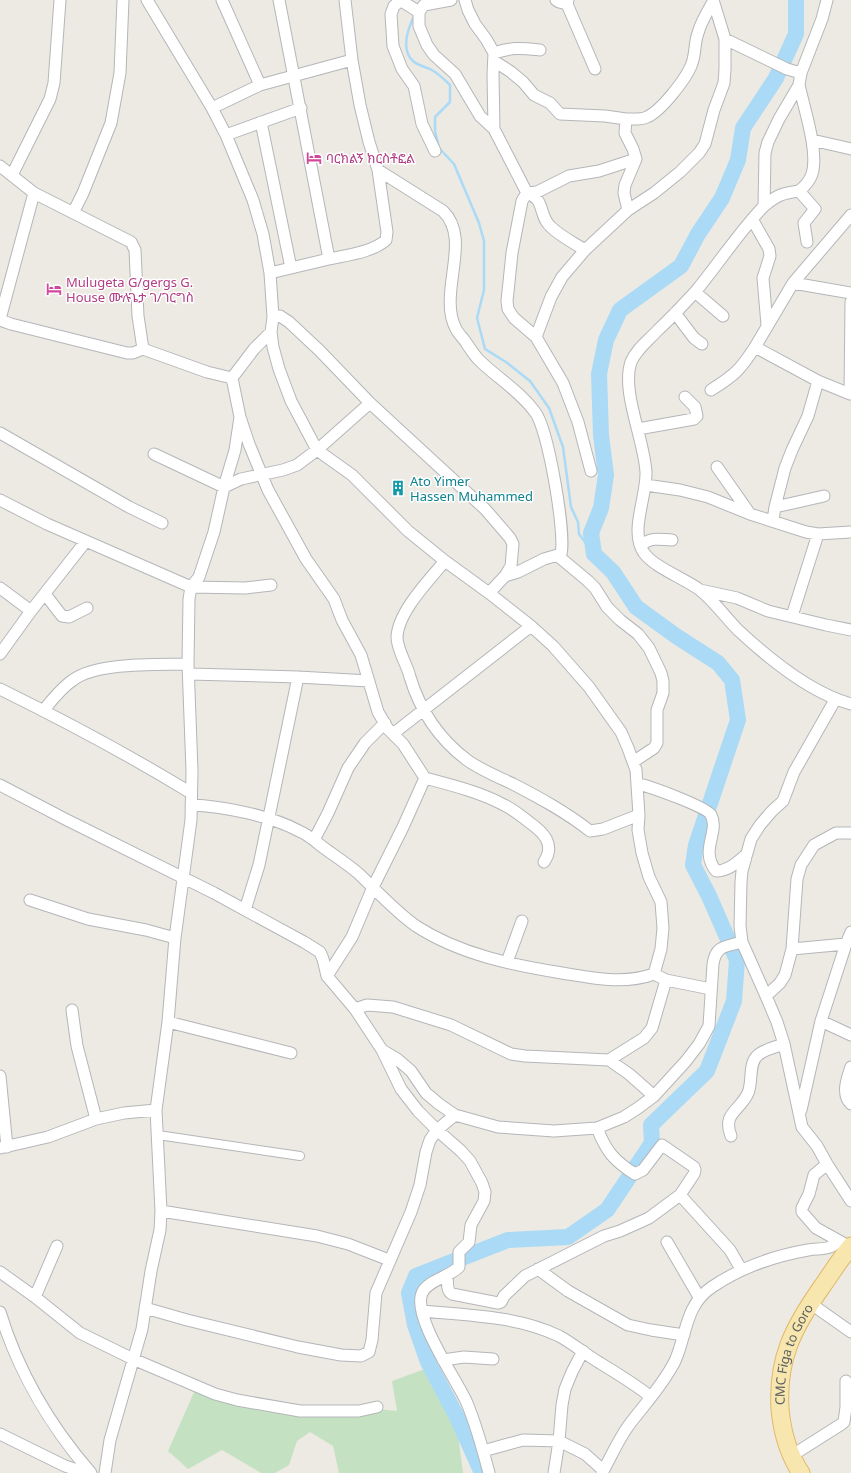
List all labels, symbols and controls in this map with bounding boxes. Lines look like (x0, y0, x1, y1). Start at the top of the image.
hotel icon: ባርክልኝ ክርስቶፎል (305, 149, 323, 167)
place label: ባርክልኝ ክርስቶፎል (326, 149, 415, 167)
place label: Mulugeta G/gergs G. House ሙሉጌታ ገ/ገርግስ (66, 273, 194, 306)
hotel icon: Mulugeta G/gergs G. House ሙሉጌታ ገ/ገርግስ (45, 280, 63, 298)
place label: Ato Yimer Hassen Muhammed (410, 472, 533, 505)
building icon: Ato Yimer Hassen Muhammed (389, 479, 407, 497)
street label: CMC Figa to Goro (771, 1300, 817, 1405)

